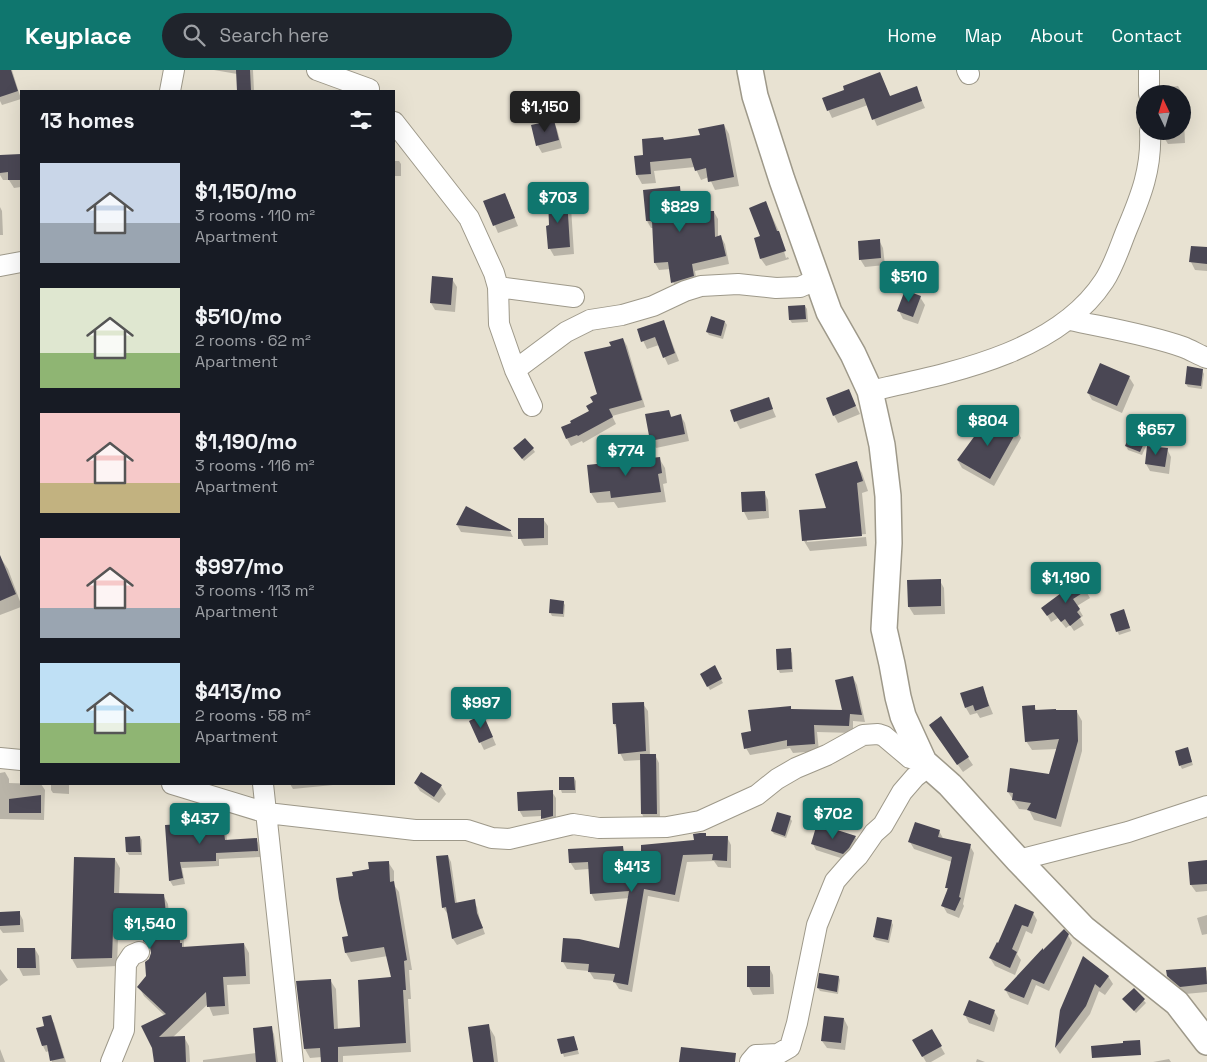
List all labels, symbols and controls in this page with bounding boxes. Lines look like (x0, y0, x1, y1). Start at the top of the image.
search box (162, 13, 512, 58)
text: Keyplace (25, 20, 132, 51)
icon: search (180, 21, 208, 49)
text: Search here (220, 23, 329, 48)
text: Home (888, 24, 937, 47)
text: Map (965, 24, 1002, 47)
text: About (1030, 24, 1084, 47)
text: Contact (1112, 24, 1182, 47)
north arrow (1136, 85, 1191, 140)
map controls (1136, 85, 1191, 140)
pin: $1,150 (504, 90, 586, 133)
text: $1,150 (521, 96, 569, 117)
icon: filters (347, 106, 375, 134)
text: 13 homes (40, 107, 134, 134)
text: $1,150/mo (195, 178, 297, 205)
pin: $703 (528, 182, 588, 224)
icon: home (80, 183, 140, 243)
text: $703 (539, 187, 577, 208)
pin: $829 (650, 190, 710, 233)
text: $829 (661, 196, 699, 217)
text: 3 rooms · 110 m² (195, 205, 315, 226)
text: Apartment (195, 226, 278, 247)
pin: $510 (879, 260, 939, 303)
text: $510 (891, 266, 927, 287)
text: $510/mo (195, 303, 282, 330)
icon: home (80, 308, 140, 368)
text: 2 rooms · 62 m² (195, 330, 311, 351)
text: Apartment (195, 351, 278, 372)
pin: $804 (958, 404, 1018, 447)
text: $804 (968, 410, 1008, 431)
pin: $657 (1126, 414, 1186, 456)
text: $657 (1137, 419, 1175, 440)
text: $1,190/mo (195, 428, 297, 455)
icon: home (80, 433, 140, 493)
pin: $774 (596, 434, 656, 477)
text: $774 (608, 440, 644, 461)
text: 3 rooms · 116 m² (195, 455, 315, 476)
text: Apartment (195, 476, 278, 497)
text: $997/mo (195, 553, 284, 580)
icon: home (80, 558, 140, 618)
pin: $1,190 (1025, 562, 1107, 604)
text: $1,190 (1042, 567, 1090, 588)
text: 3 rooms · 113 m² (195, 580, 314, 601)
text: Apartment (195, 601, 278, 622)
text: $413/mo (195, 678, 281, 705)
icon: home (80, 683, 140, 743)
pin: $997 (451, 686, 511, 729)
text: $997 (462, 692, 500, 713)
text: 2 rooms · 58 m² (195, 705, 311, 726)
text: Apartment (195, 726, 278, 747)
pin: $702 (803, 798, 863, 840)
pin: $437 (170, 802, 230, 845)
text: $702 (814, 803, 852, 824)
text: $437 (181, 808, 219, 829)
pin: $413 (602, 850, 662, 893)
text: $413 (614, 856, 650, 877)
pin: $1,540 (109, 908, 191, 950)
text: $1,540 (124, 913, 176, 934)

